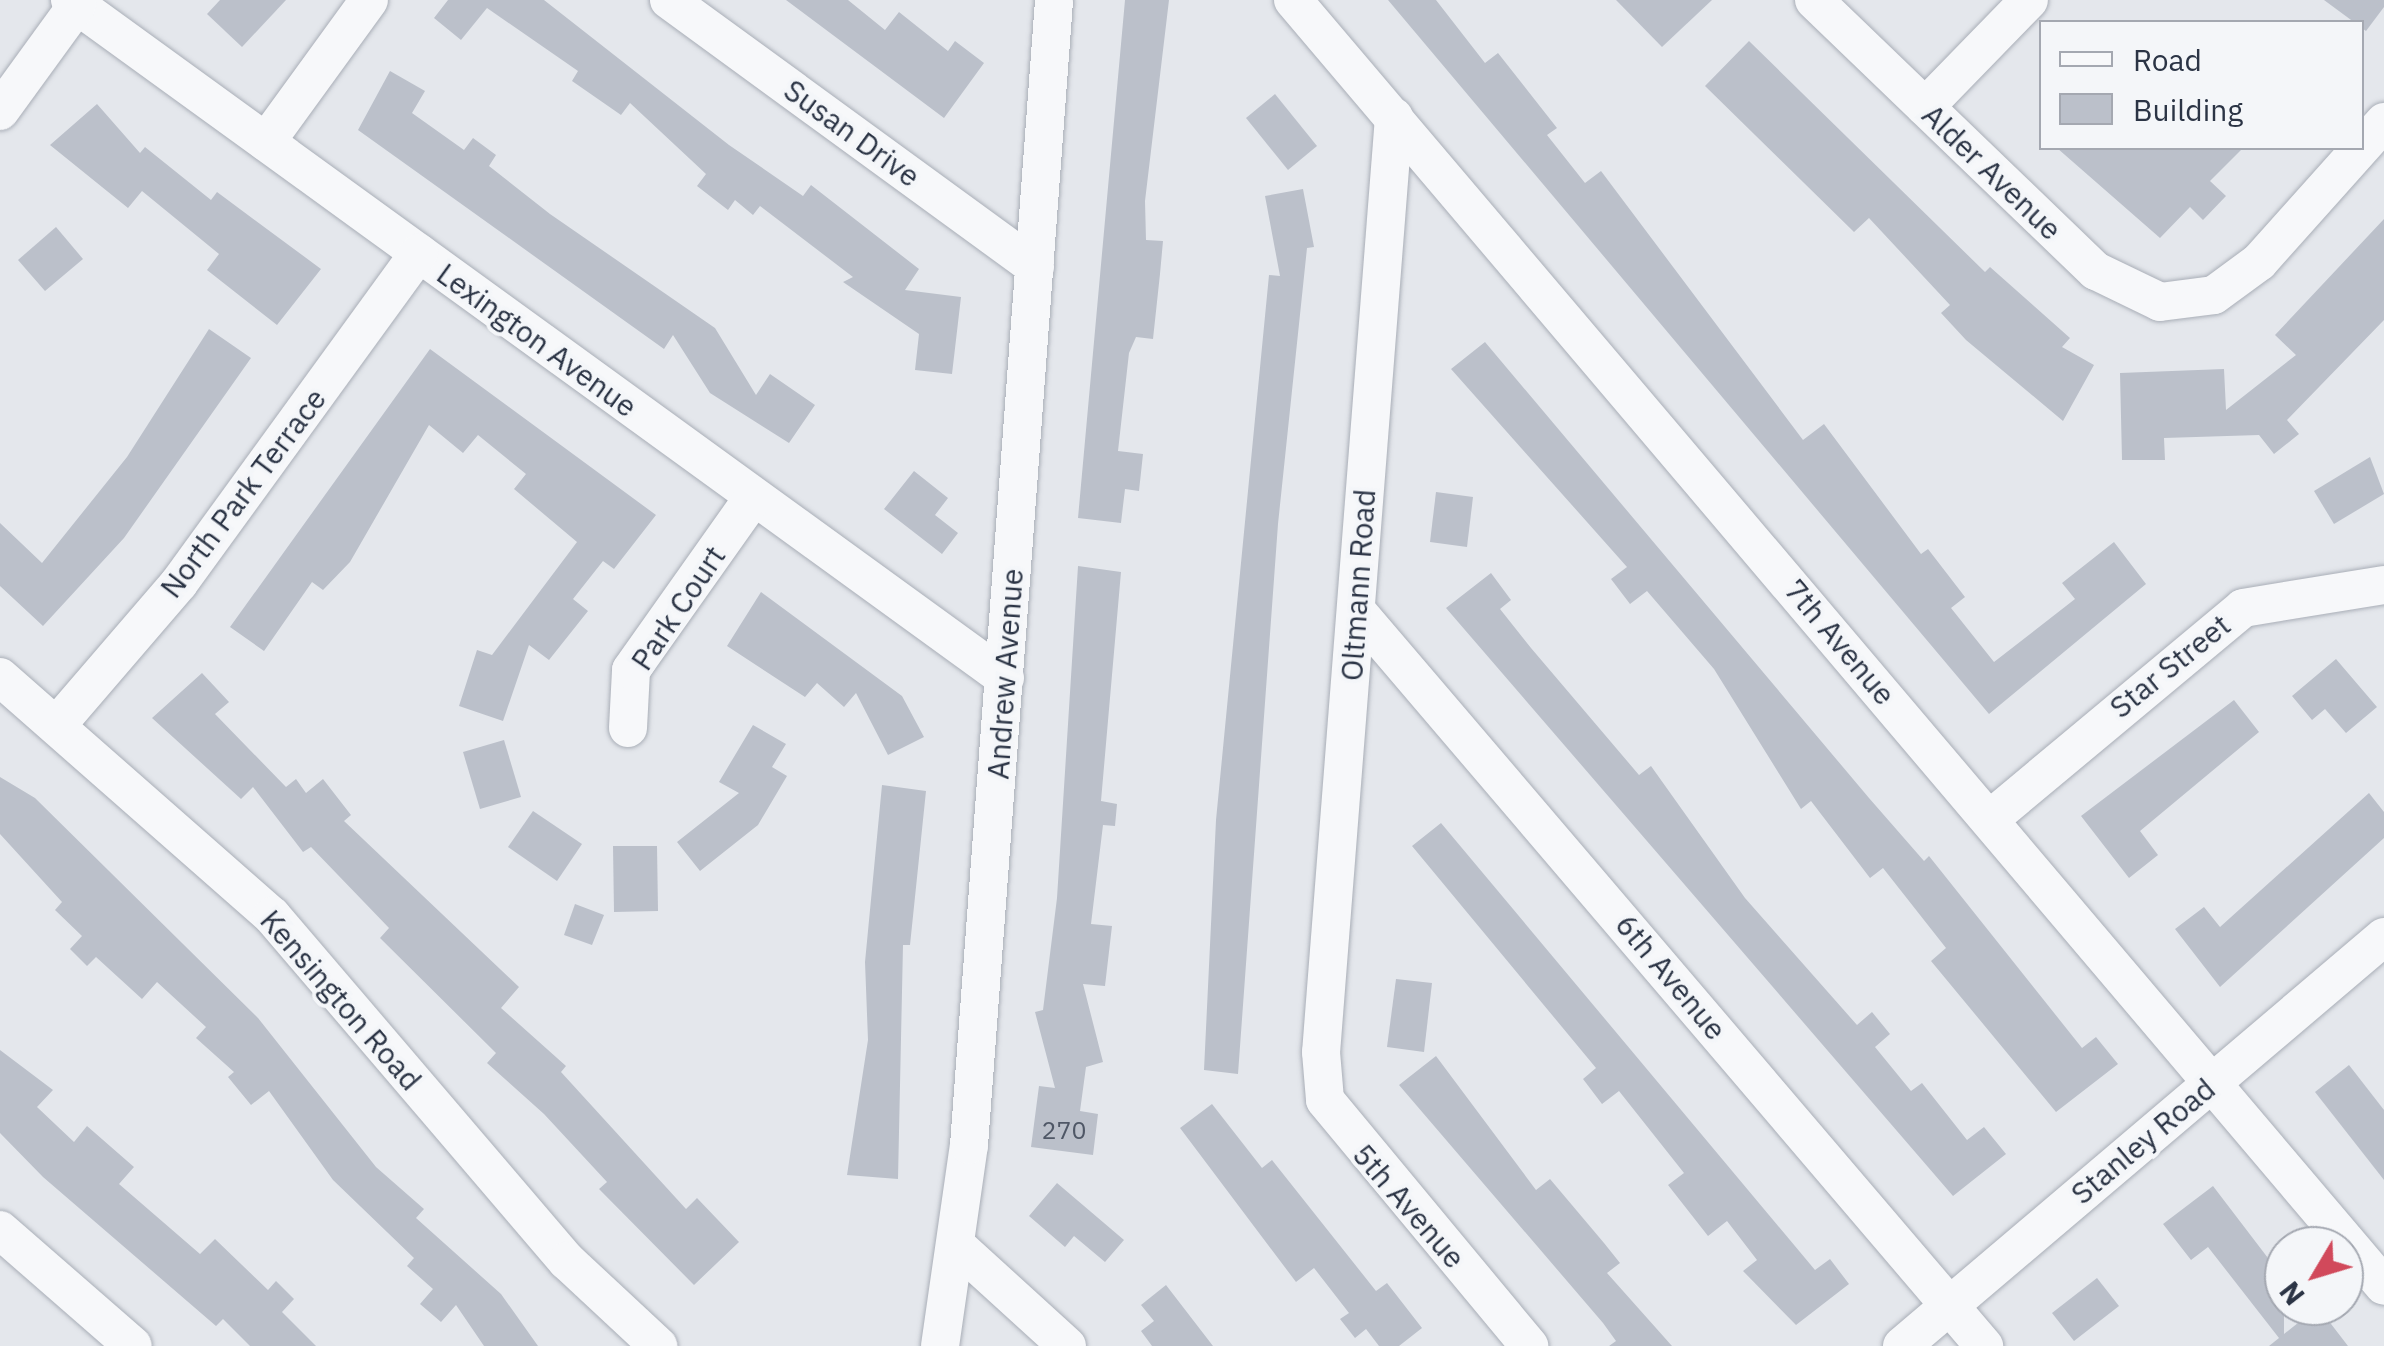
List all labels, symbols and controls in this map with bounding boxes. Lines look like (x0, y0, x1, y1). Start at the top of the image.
legend (2039, 20, 2364, 150)
text: Road (2133, 40, 2202, 79)
street label: Susan Drive (777, 72, 927, 194)
text: Building (2133, 90, 2243, 129)
street label: Alder Avenue (1915, 97, 2069, 247)
street label: Lexington Avenue (430, 256, 644, 424)
street label: North Park Terrace (153, 381, 333, 605)
street label: Oltmann Road (1333, 488, 1383, 682)
street label: Park Court (623, 539, 733, 677)
street label: Andrew Avenue (980, 567, 1030, 781)
street label: 7th Avenue (1777, 572, 1903, 712)
street label: Star Street (2103, 607, 2237, 725)
street label: Kensington Road (253, 903, 429, 1097)
street label: 6th Avenue (1608, 907, 1734, 1047)
street label: Stanley Road (2064, 1070, 2222, 1212)
house number: 270 (1042, 1115, 1086, 1145)
street label: 5th Avenue (1345, 1137, 1473, 1275)
north arrow (2264, 1226, 2364, 1326)
text: N (2271, 1274, 2312, 1313)

